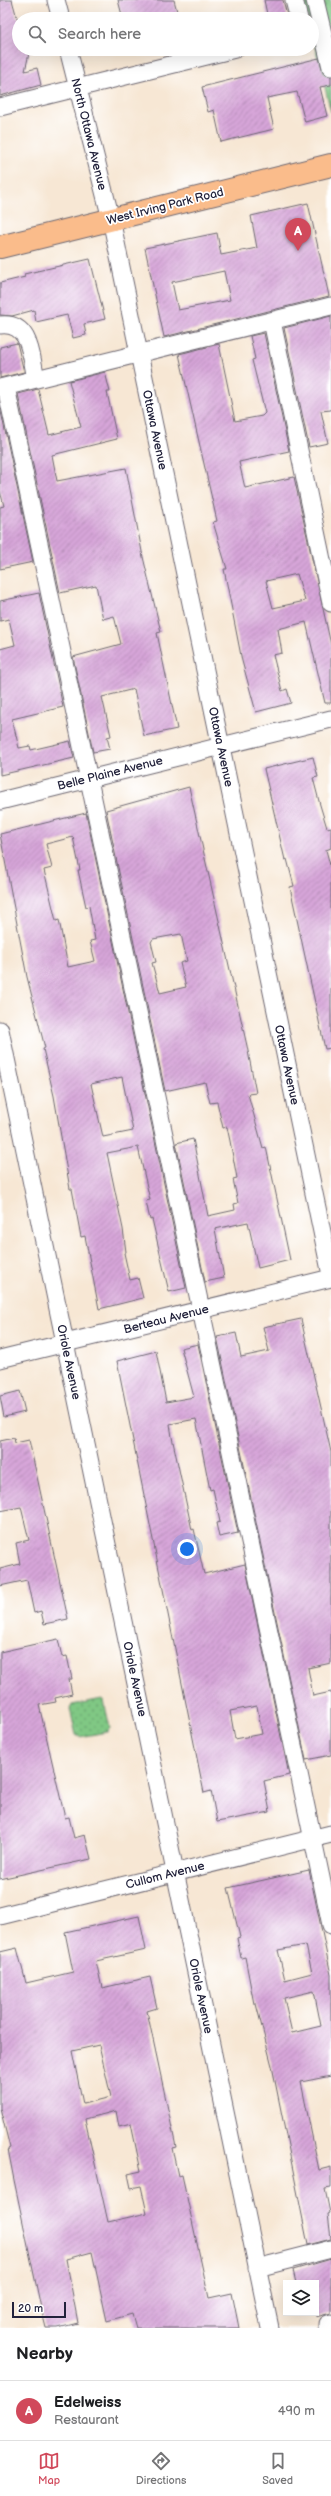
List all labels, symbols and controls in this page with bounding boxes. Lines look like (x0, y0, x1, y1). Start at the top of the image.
search box (12, 12, 319, 56)
icon: search (26, 23, 48, 45)
text: Search here (58, 25, 141, 44)
street label: North Ottawa Avenue (67, 76, 110, 192)
street label: West Irving Park Road (105, 185, 225, 228)
pin: A (285, 218, 311, 251)
street label: Ottawa Avenue (139, 389, 170, 471)
street label: Ottawa Avenue (205, 706, 236, 788)
street label: Belle Plaine Avenue (56, 753, 164, 794)
street label: Ottawa Avenue (271, 1024, 302, 1106)
street label: Berteau Avenue (122, 1302, 210, 1337)
street label: Oriole Avenue (53, 1323, 84, 1401)
your location (177, 1539, 197, 1559)
street label: Oriole Avenue (119, 1640, 150, 1718)
street label: Cullom Avenue (124, 1858, 206, 1893)
street label: Oriole Avenue (185, 1957, 216, 2035)
map controls (283, 2280, 319, 2316)
button: layers (283, 2280, 319, 2316)
scale bar (12, 2300, 66, 2319)
text: 20 m (18, 2302, 43, 2315)
text: Nearby (16, 2344, 73, 2364)
text: Edelweiss (54, 2393, 121, 2412)
text: A (25, 2403, 33, 2419)
text: 490 m (278, 2403, 315, 2419)
text: Restaurant (54, 2412, 119, 2428)
tab: Map (38, 2450, 60, 2487)
tab: Directions (136, 2450, 186, 2487)
tab: Saved (262, 2450, 293, 2487)

